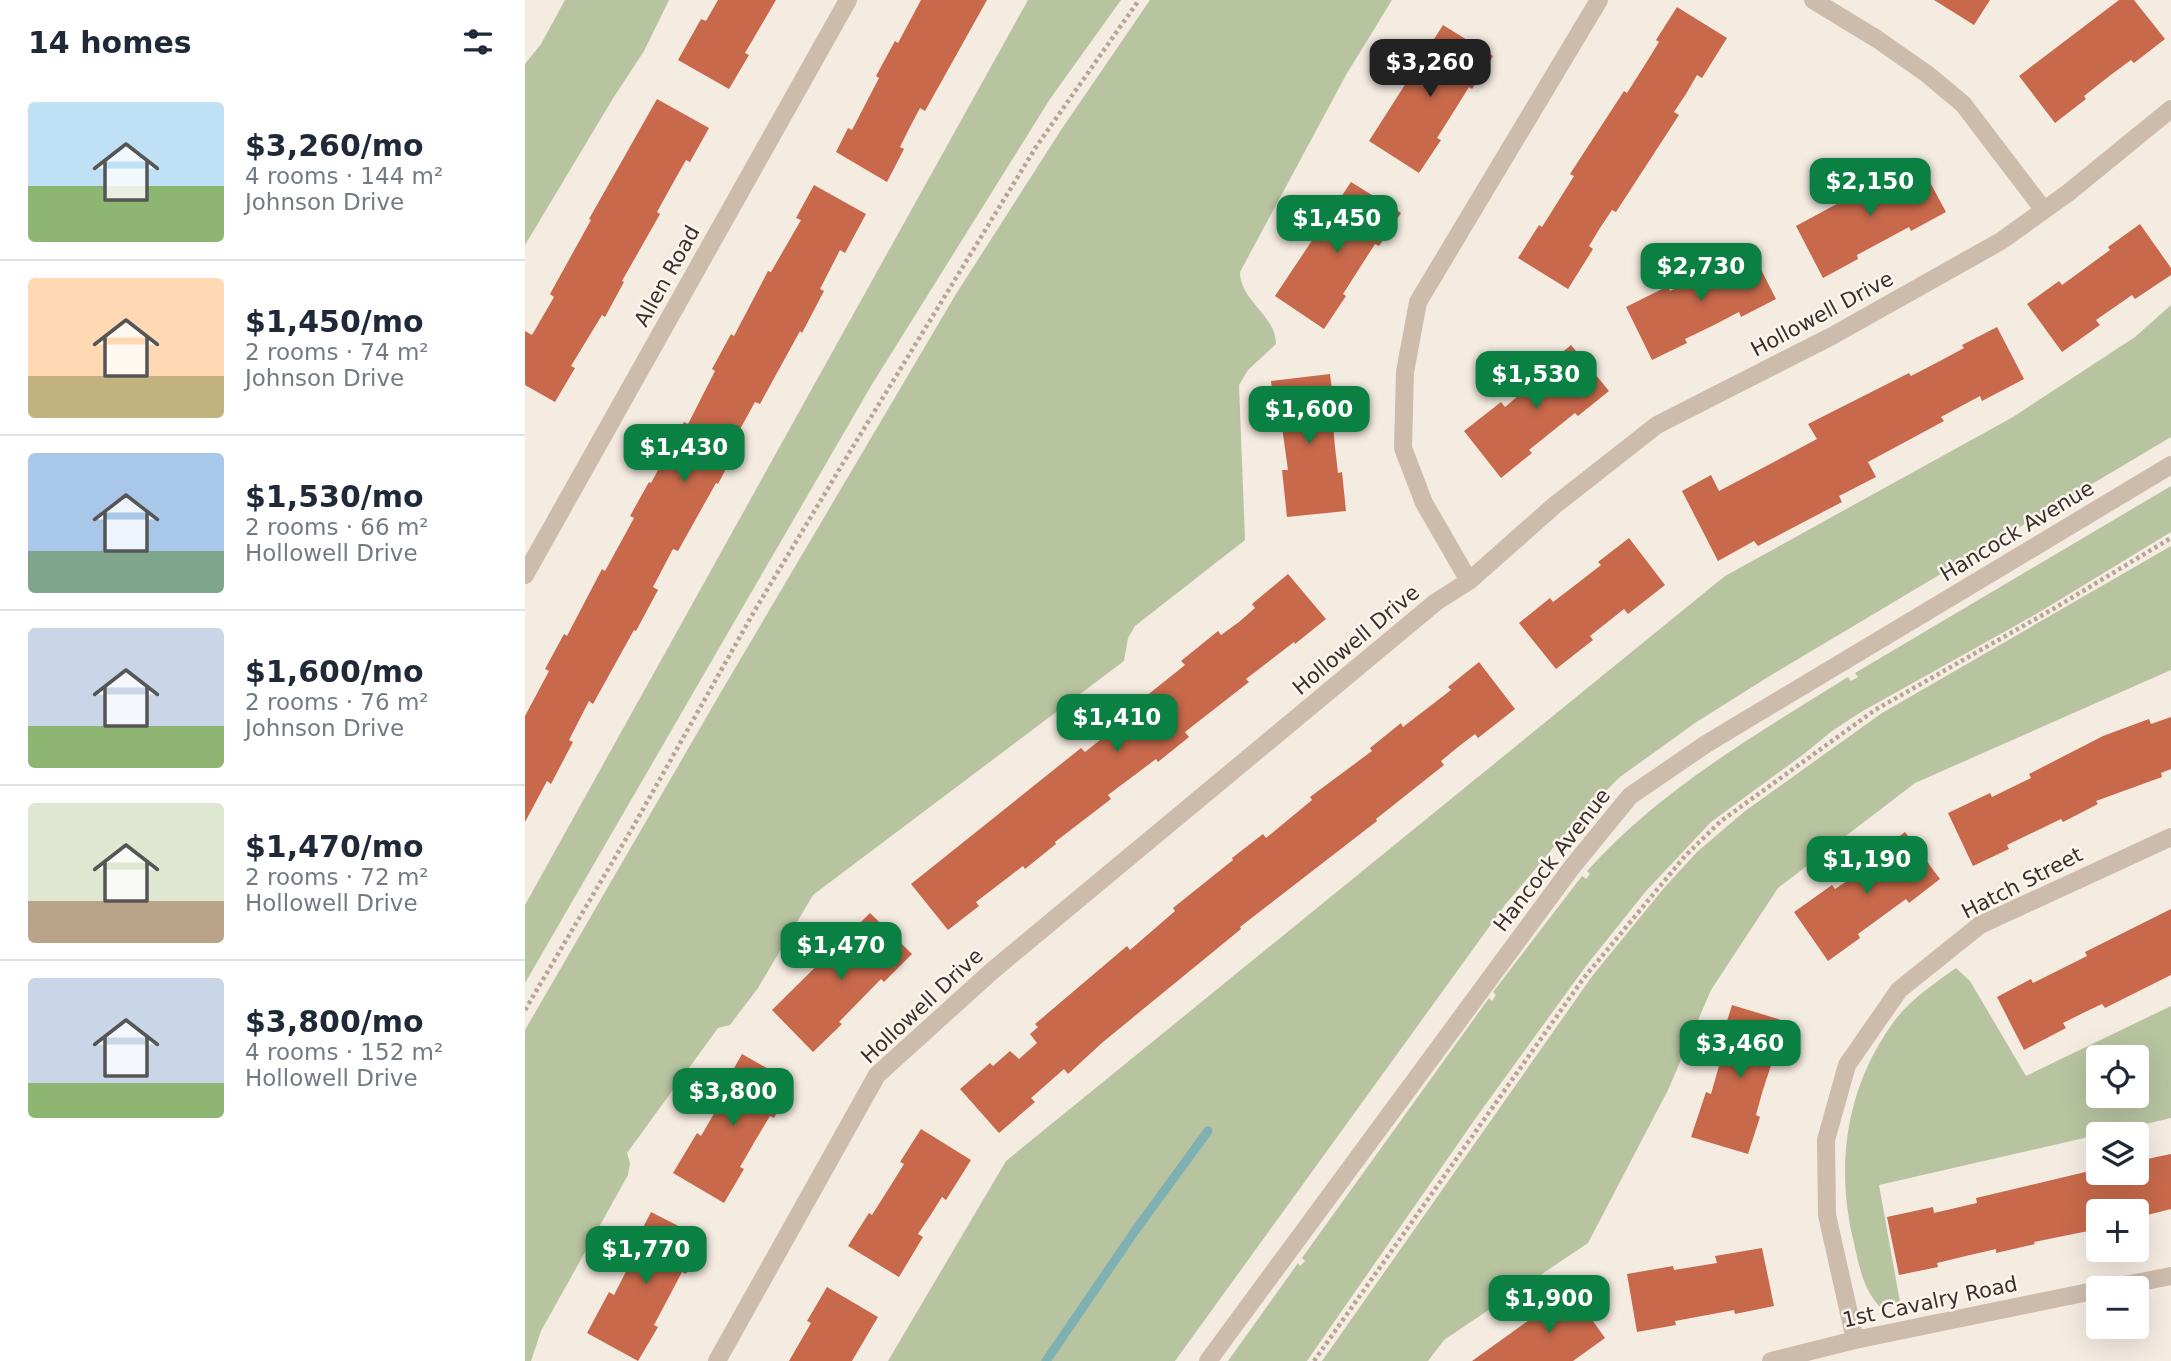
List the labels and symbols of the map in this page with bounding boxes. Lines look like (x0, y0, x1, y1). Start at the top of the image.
pin: $3,260 (1373, 40, 1487, 99)
pin: $2,150 (1813, 158, 1927, 218)
pin: $1,450 (1280, 196, 1394, 255)
street label: Allen Road (629, 221, 705, 331)
pin: $2,730 (1644, 244, 1758, 303)
street label: Hollowell Drive (1747, 266, 1897, 362)
pin: $1,530 (1479, 352, 1593, 411)
pin: $1,600 (1252, 386, 1366, 446)
pin: $1,430 (627, 424, 741, 484)
street label: Hancock Avenue (1936, 476, 2098, 586)
street label: Hollowell Drive (1288, 580, 1424, 700)
pin: $1,410 (1060, 694, 1174, 754)
street label: Hancock Avenue (1489, 784, 1615, 936)
pin: $1,190 (1810, 836, 1924, 896)
street label: Hatch Street (1958, 842, 2086, 924)
pin: $1,470 (784, 922, 898, 982)
street label: Hollowell Drive (856, 943, 988, 1069)
pin: $3,460 (1683, 1020, 1797, 1080)
pin: $3,800 (676, 1068, 790, 1128)
pin: $1,770 (589, 1226, 703, 1286)
street label: 1st Cavalry Road (1840, 1272, 2020, 1332)
pin: $1,900 (1492, 1276, 1606, 1335)

